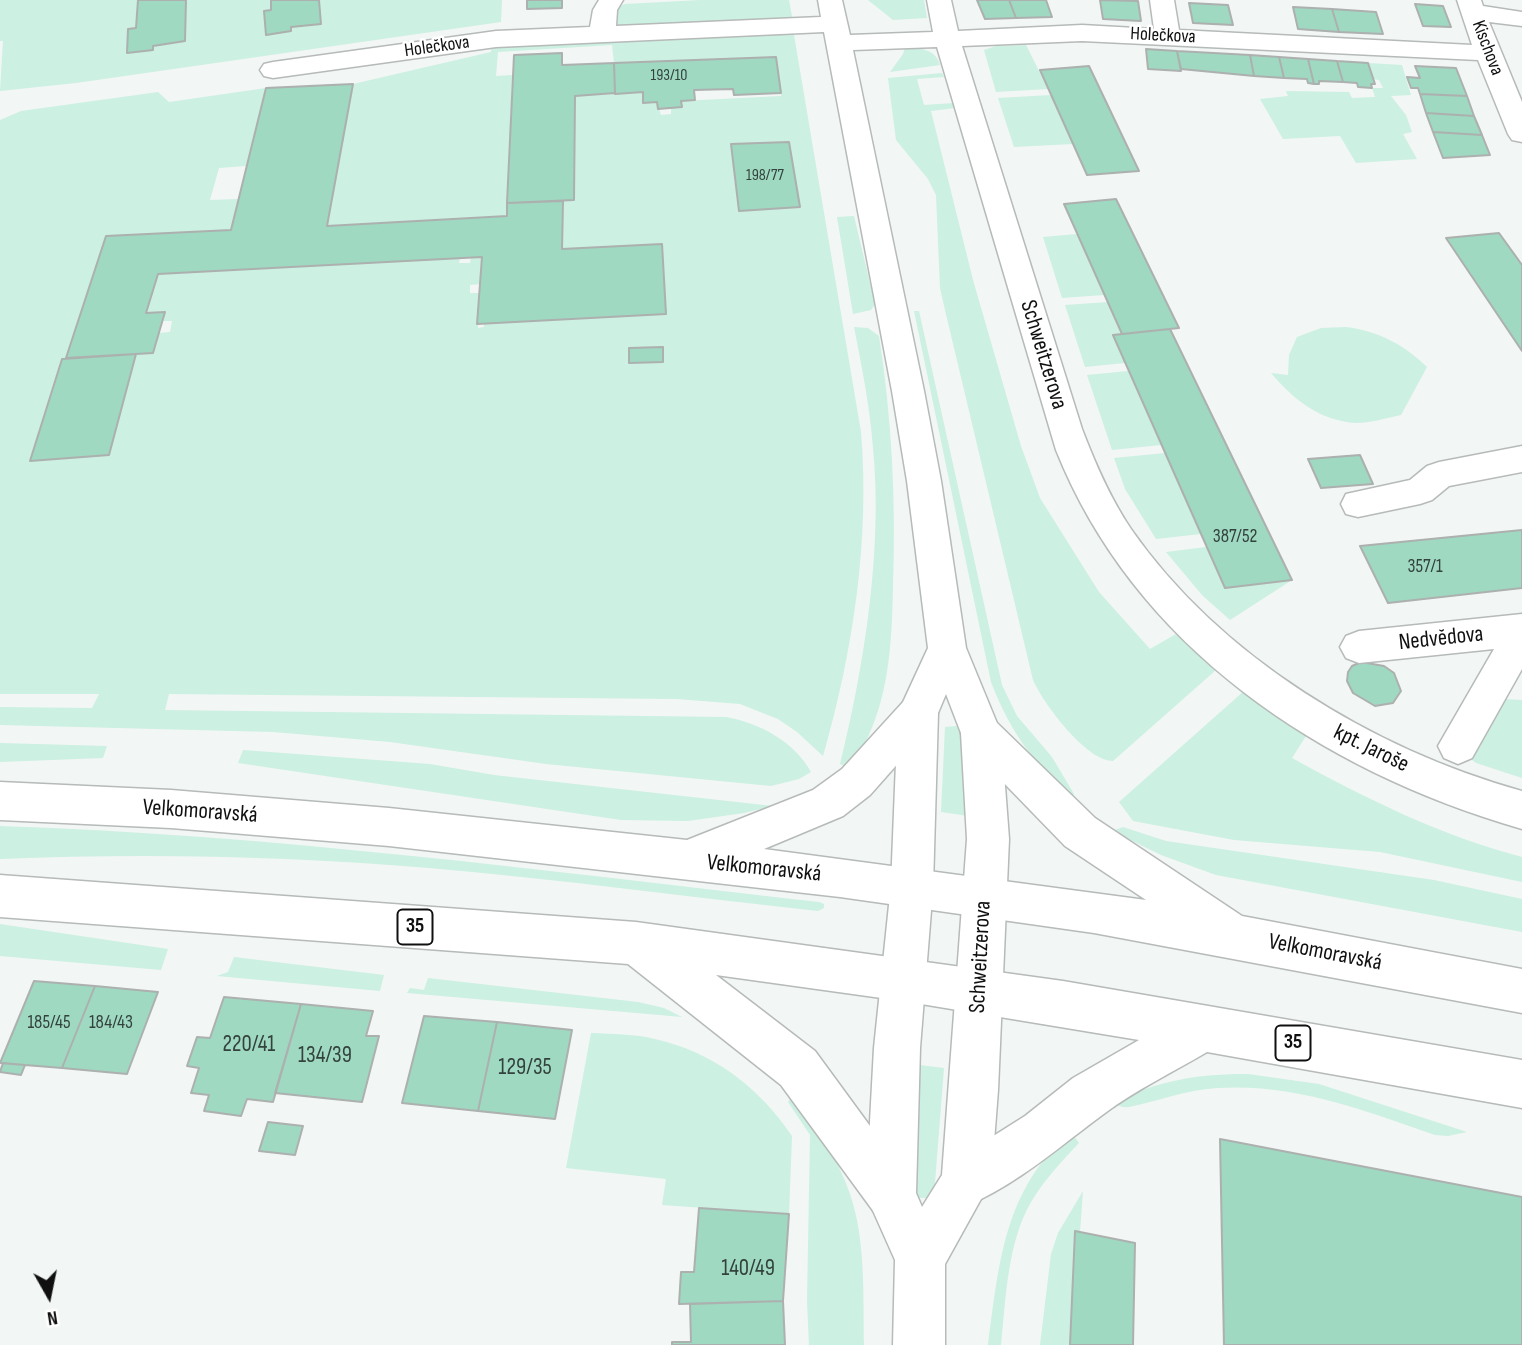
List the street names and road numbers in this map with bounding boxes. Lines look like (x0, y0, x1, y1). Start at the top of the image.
street label: Kischova (1466, 17, 1508, 79)
street label: Holečkova (1130, 23, 1196, 49)
street label: Holečkova (403, 31, 471, 63)
street label: Schweitzerova (1013, 297, 1073, 413)
street label: Nedvědova (1397, 621, 1485, 657)
street label: kpt. Jaroše (1329, 719, 1413, 779)
street label: Velkomoravská (142, 794, 258, 830)
street label: Velkomoravská (705, 849, 823, 889)
street label: Schweitzerova (964, 900, 998, 1014)
road number: 35 (398, 909, 432, 944)
street label: Velkomoravská (1266, 928, 1384, 978)
road number: 35 (1276, 1026, 1310, 1060)

